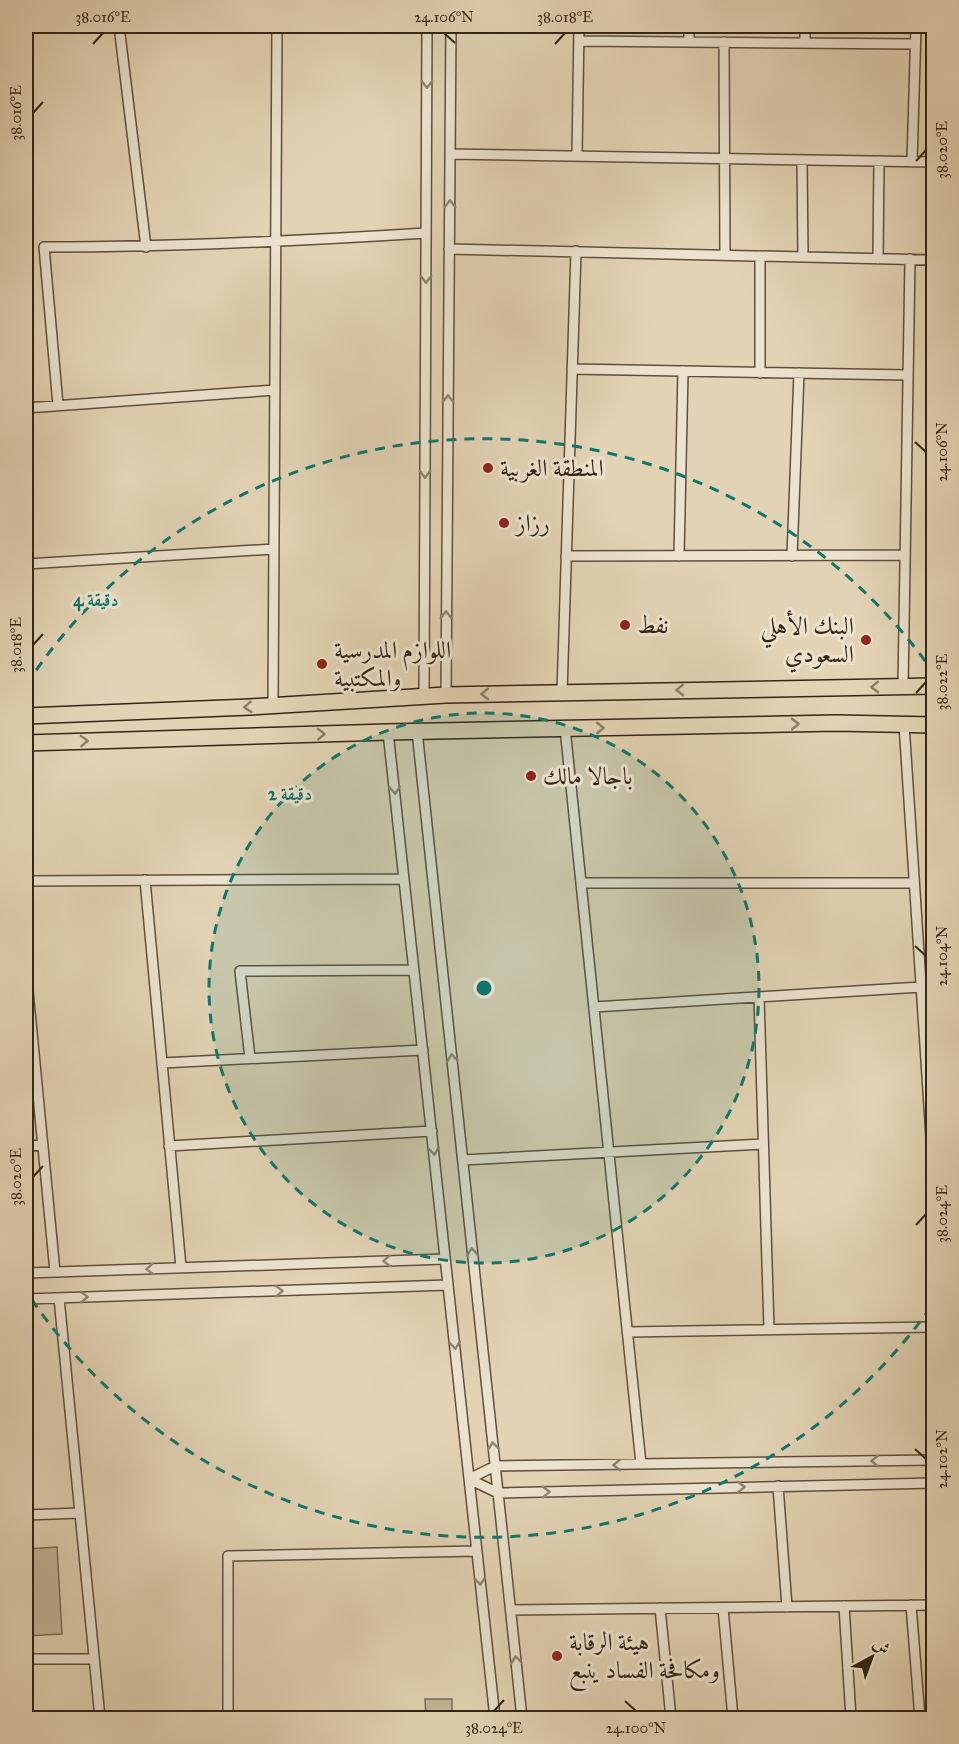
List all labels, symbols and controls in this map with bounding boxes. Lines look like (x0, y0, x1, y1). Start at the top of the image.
text: 38.016°E (75, 8, 131, 26)
text: 24.106°N (414, 8, 474, 26)
text: 38.018°E (537, 8, 593, 26)
one-way arrow (421, 79, 433, 88)
text: 38.016°E (7, 85, 25, 141)
text: 38.020°E (933, 121, 951, 179)
one-way arrow (444, 200, 456, 209)
one-way arrow (420, 274, 432, 283)
one-way arrow (442, 395, 454, 404)
text: 24.106°N (933, 422, 951, 482)
place label: المنطقة الغربية (500, 453, 604, 483)
marker: المنطقة الغربية (481, 461, 495, 475)
one-way arrow (419, 469, 431, 478)
place label: رزاز (514, 508, 550, 538)
marker: رزاز (497, 516, 511, 530)
text: 4 دقيقة (73, 589, 119, 612)
place label: نفط (637, 610, 669, 640)
place label: البنك الأهلي السعودي (761, 610, 854, 673)
one-way arrow (440, 611, 452, 620)
text: 38.018°E (7, 617, 25, 673)
marker: نفط (618, 618, 632, 632)
marker: البنك الأهلي السعودي (859, 633, 873, 647)
place label: اللوازم المدرسية والمكتبية (334, 635, 451, 693)
text: 38.022°E (933, 653, 951, 710)
marker: اللوازم المدرسية والمكتبية (315, 657, 329, 671)
one-way arrow (871, 680, 880, 693)
one-way arrow (676, 684, 685, 697)
one-way arrow (481, 688, 490, 700)
one-way arrow (244, 700, 253, 713)
one-way arrow (790, 717, 799, 730)
one-way arrow (595, 721, 604, 734)
one-way arrow (316, 728, 325, 740)
one-way arrow (79, 735, 88, 747)
place label: باجالا مالك (543, 761, 633, 791)
marker: باجالا مالك (524, 769, 538, 783)
text: 2 دقيقة (268, 783, 312, 805)
one-way arrow (388, 786, 400, 795)
text: 24.104°N (933, 926, 951, 986)
centre of rings (474, 978, 494, 998)
one-way arrow (446, 1053, 459, 1062)
one-way arrow (427, 1146, 440, 1156)
text: 38.020°E (7, 1148, 25, 1206)
text: 38.024°E (933, 1185, 951, 1243)
one-way arrow (466, 1247, 479, 1256)
one-way arrow (382, 1254, 391, 1267)
one-way arrow (146, 1262, 155, 1275)
one-way arrow (274, 1284, 283, 1297)
one-way arrow (79, 1291, 88, 1304)
one-way arrow (448, 1340, 461, 1349)
text: 24.102°N (933, 1429, 951, 1489)
one-way arrow (487, 1441, 500, 1450)
one-way arrow (871, 1455, 880, 1467)
one-way arrow (613, 1458, 622, 1471)
one-way arrow (736, 1481, 745, 1494)
one-way arrow (541, 1485, 550, 1498)
one-way arrow (473, 1576, 486, 1585)
place label: هيئة الرقابة ومكافحة الفساد ينبع (569, 1627, 720, 1692)
north arrow (842, 1627, 902, 1687)
text: ش (869, 1634, 894, 1658)
marker: هيئة الرقابة ومكافحة الفساد ينبع (550, 1649, 564, 1663)
one-way arrow (510, 1656, 523, 1665)
text: 38.024°E (465, 1719, 523, 1737)
text: 24.100°N (606, 1719, 667, 1737)

